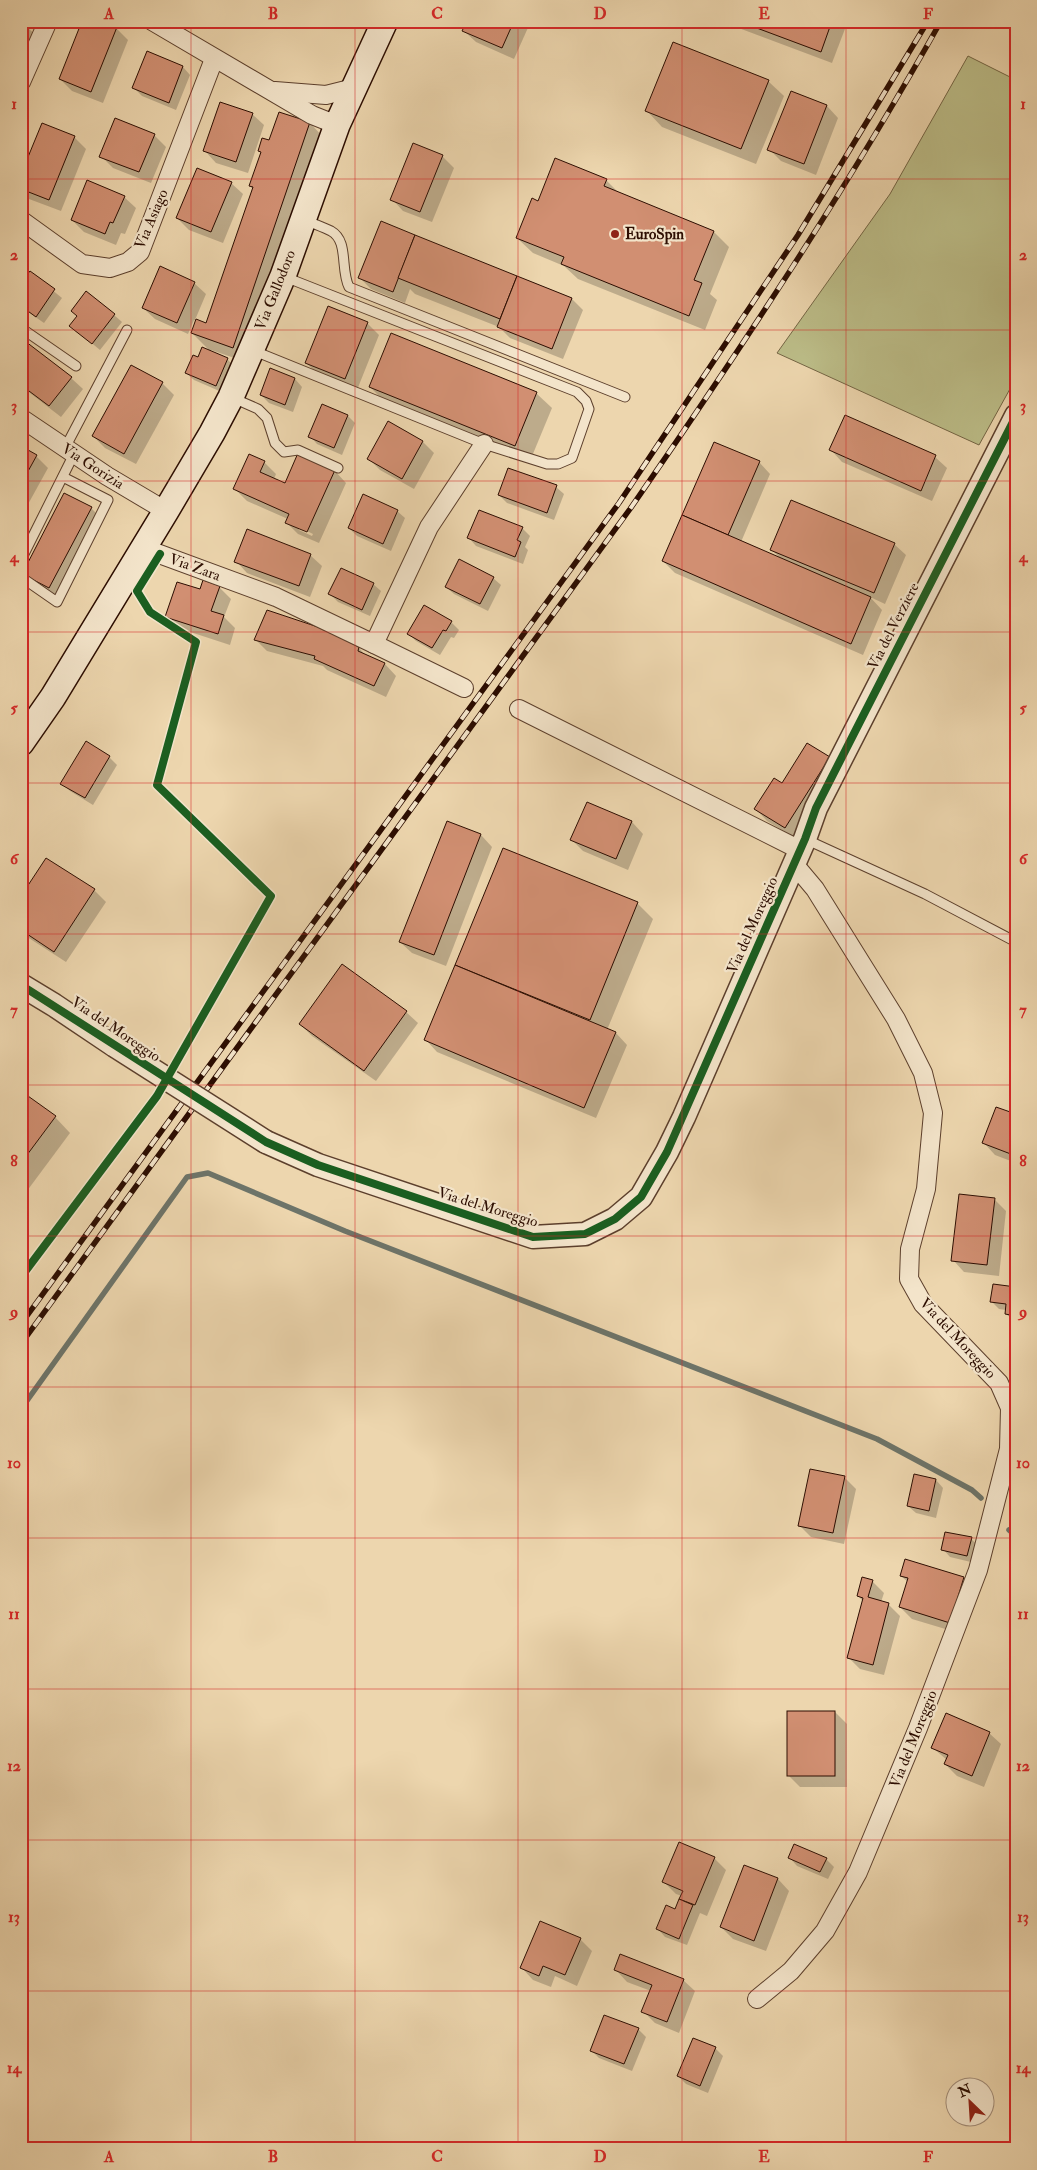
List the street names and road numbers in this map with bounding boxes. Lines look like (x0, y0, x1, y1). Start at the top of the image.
street label: Via Asiago (130, 186, 173, 252)
street label: Via Gallodoro (251, 247, 300, 333)
street label: Via Gorizia (58, 439, 128, 494)
street label: Via Zara (167, 549, 224, 586)
street label: Via del Verziere (863, 580, 923, 673)
street label: Via del Moreggio (723, 874, 782, 976)
street label: Via del Moreggio (67, 993, 164, 1066)
street label: Via del Moreggio (435, 1183, 540, 1232)
street label: Via del Moreggio (915, 1294, 1000, 1383)
street label: Via del Moreggio (885, 1688, 942, 1791)

